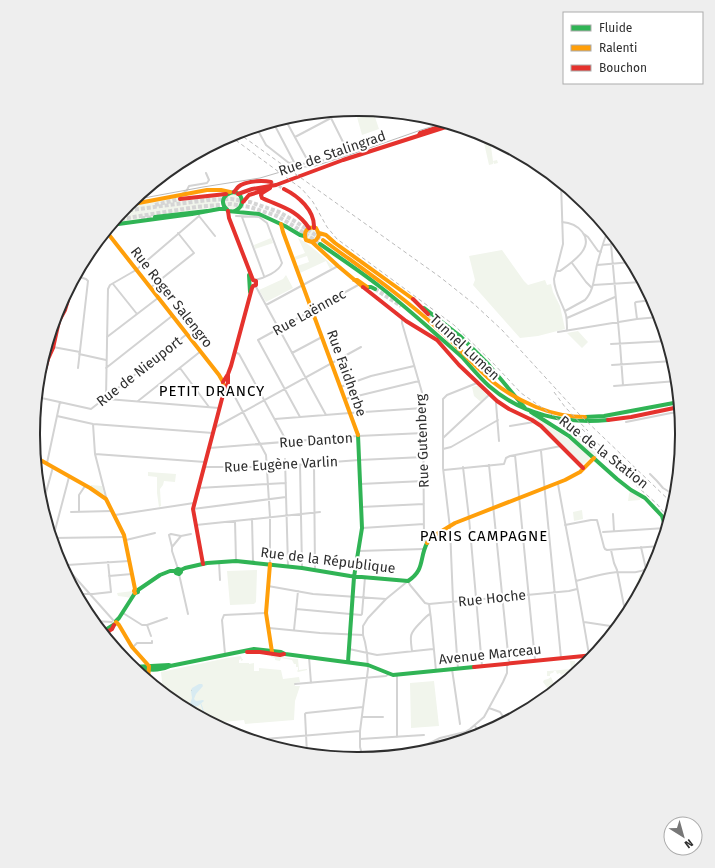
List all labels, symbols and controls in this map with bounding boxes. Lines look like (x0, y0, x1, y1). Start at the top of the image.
legend (563, 12, 703, 84)
text: Fluide (599, 21, 632, 35)
text: Ralenti (599, 41, 637, 55)
text: Bouchon (599, 61, 647, 75)
street label: Rue de Stalingrad (276, 127, 388, 180)
street label: Rue Roger Salengro (127, 243, 216, 351)
street label: Rue Laënnec (270, 285, 349, 339)
street label: Tunnel Lumen (426, 311, 503, 384)
street label: Rue Faidherbe (323, 327, 370, 419)
street label: Rue de Nieuport (93, 332, 186, 410)
district label: PETIT DRANCY (159, 382, 265, 400)
street label: Rue Gutenberg (412, 393, 433, 488)
street label: Rue de la Station (556, 412, 652, 493)
street label: Rue Danton (279, 429, 353, 452)
street label: Rue Eugène Varlin (224, 453, 338, 476)
district label: PARIS CAMPAGNE (420, 527, 548, 545)
street label: Rue de la République (259, 544, 396, 577)
street label: Rue Hoche (457, 586, 527, 611)
street label: Avenue Marceau (438, 641, 542, 668)
north arrow (663, 816, 703, 856)
text: N (682, 836, 696, 851)

